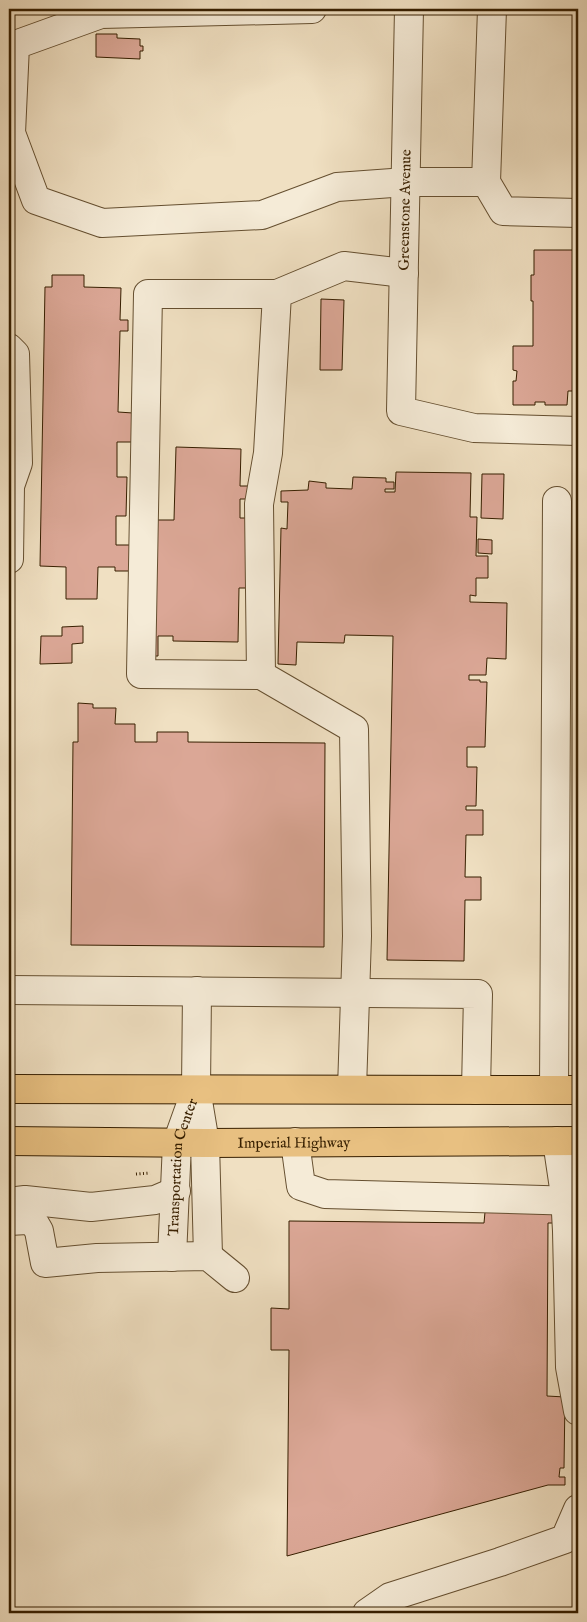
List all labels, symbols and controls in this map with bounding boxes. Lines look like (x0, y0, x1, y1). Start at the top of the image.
street label: Greenstone Avenue (394, 149, 416, 271)
street label: Transportation Center (163, 1095, 202, 1236)
street label: Imperial Highway (238, 1133, 351, 1152)

